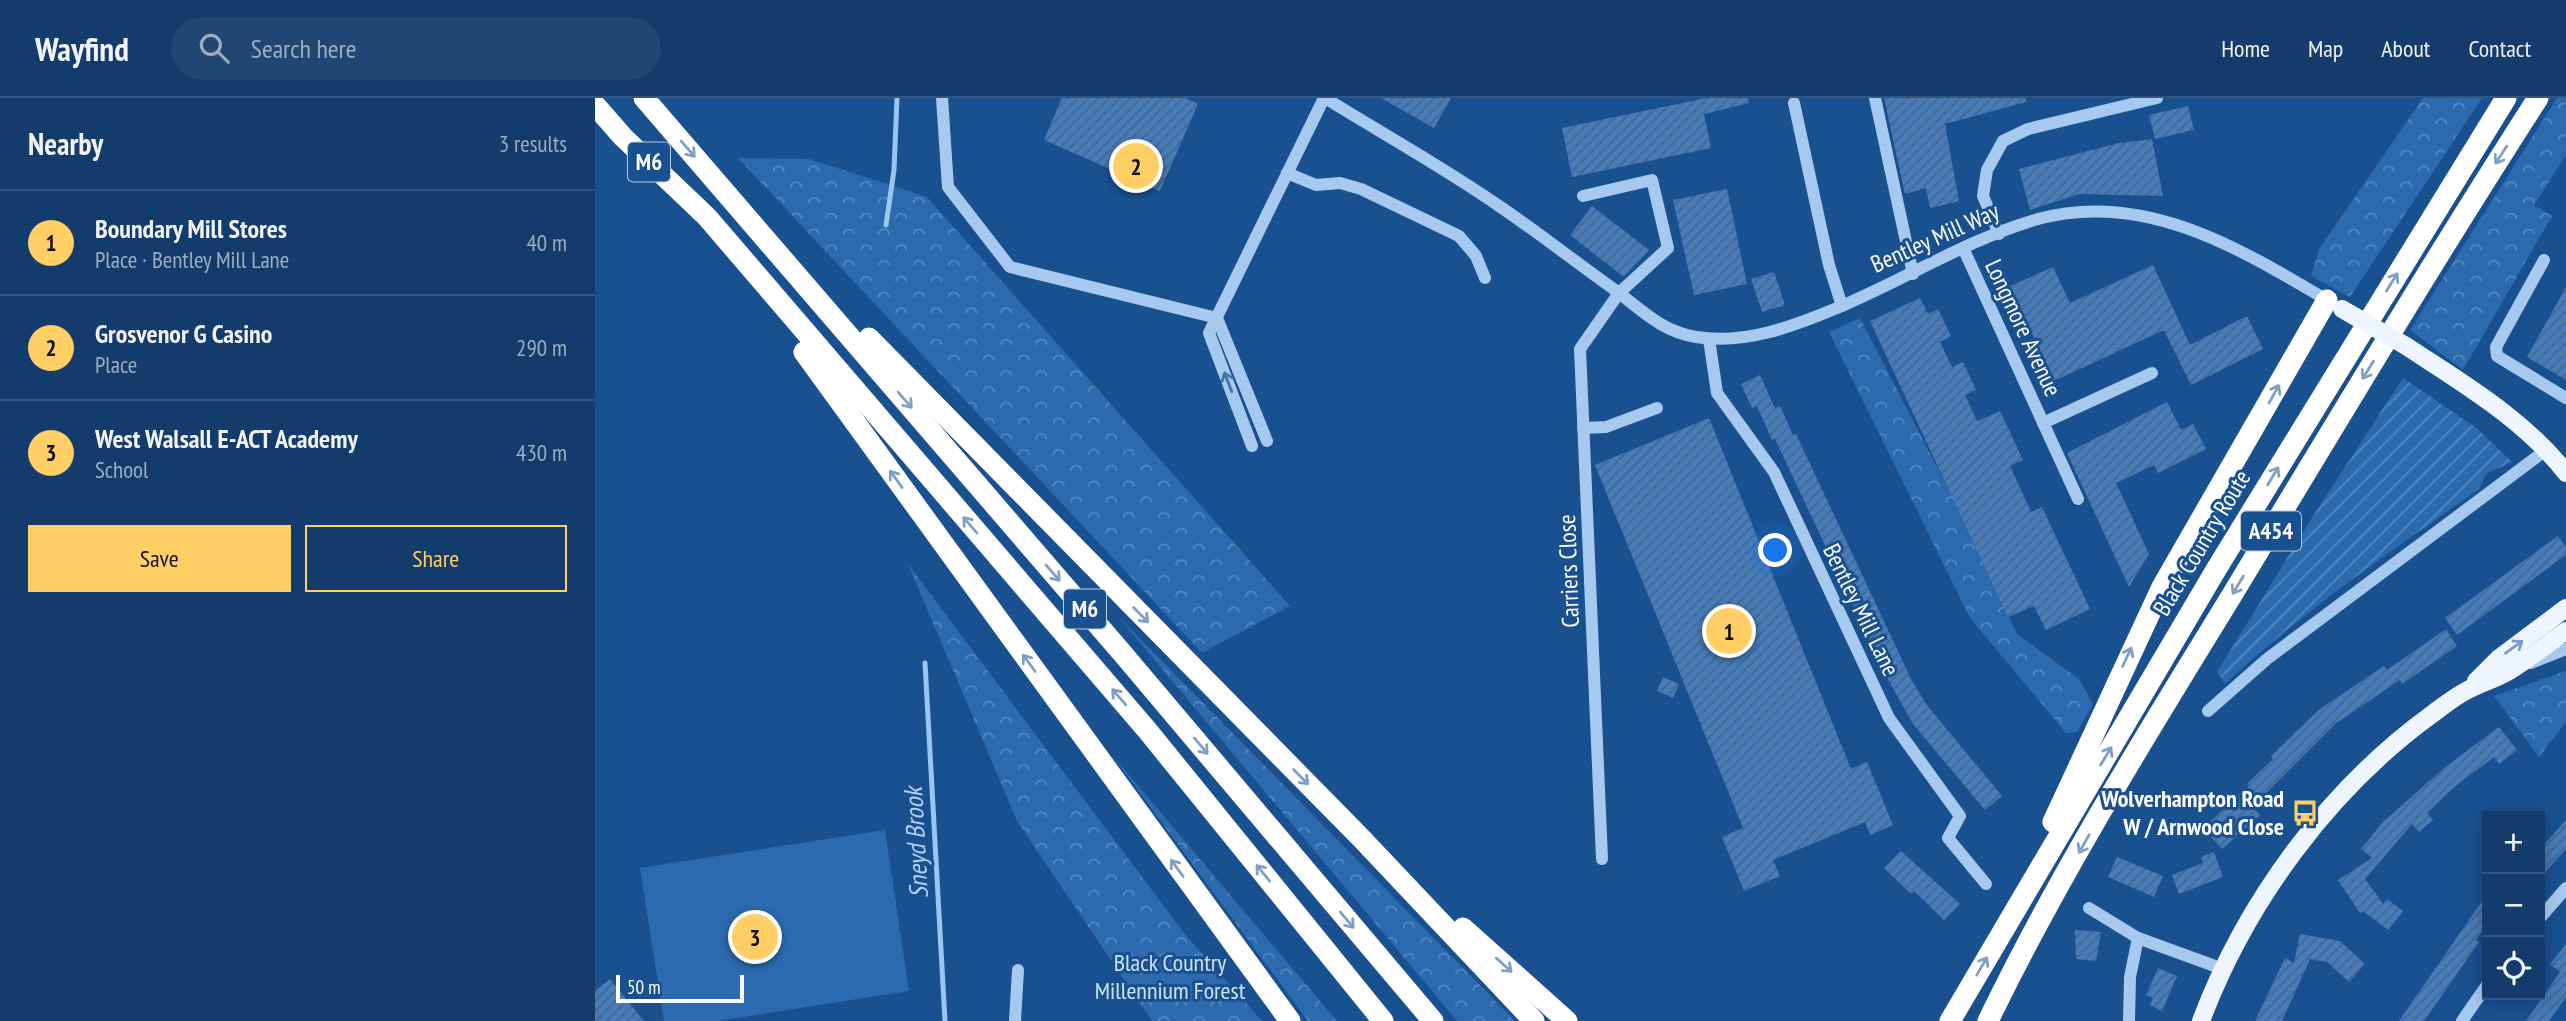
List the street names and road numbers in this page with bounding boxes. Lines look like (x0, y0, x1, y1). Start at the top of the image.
road number: M6 (628, 142, 670, 181)
street label: Bentley Mill Way (1866, 195, 2004, 280)
street label: Longmore Avenue (1978, 254, 2069, 401)
street label: Black Country Route (2146, 464, 2257, 621)
road number: A454 (2241, 512, 2301, 550)
street label: Carriers Close (1551, 514, 1586, 628)
street label: Bentley Mill Lane (1816, 539, 1907, 681)
road number: M6 (1064, 589, 1106, 628)

